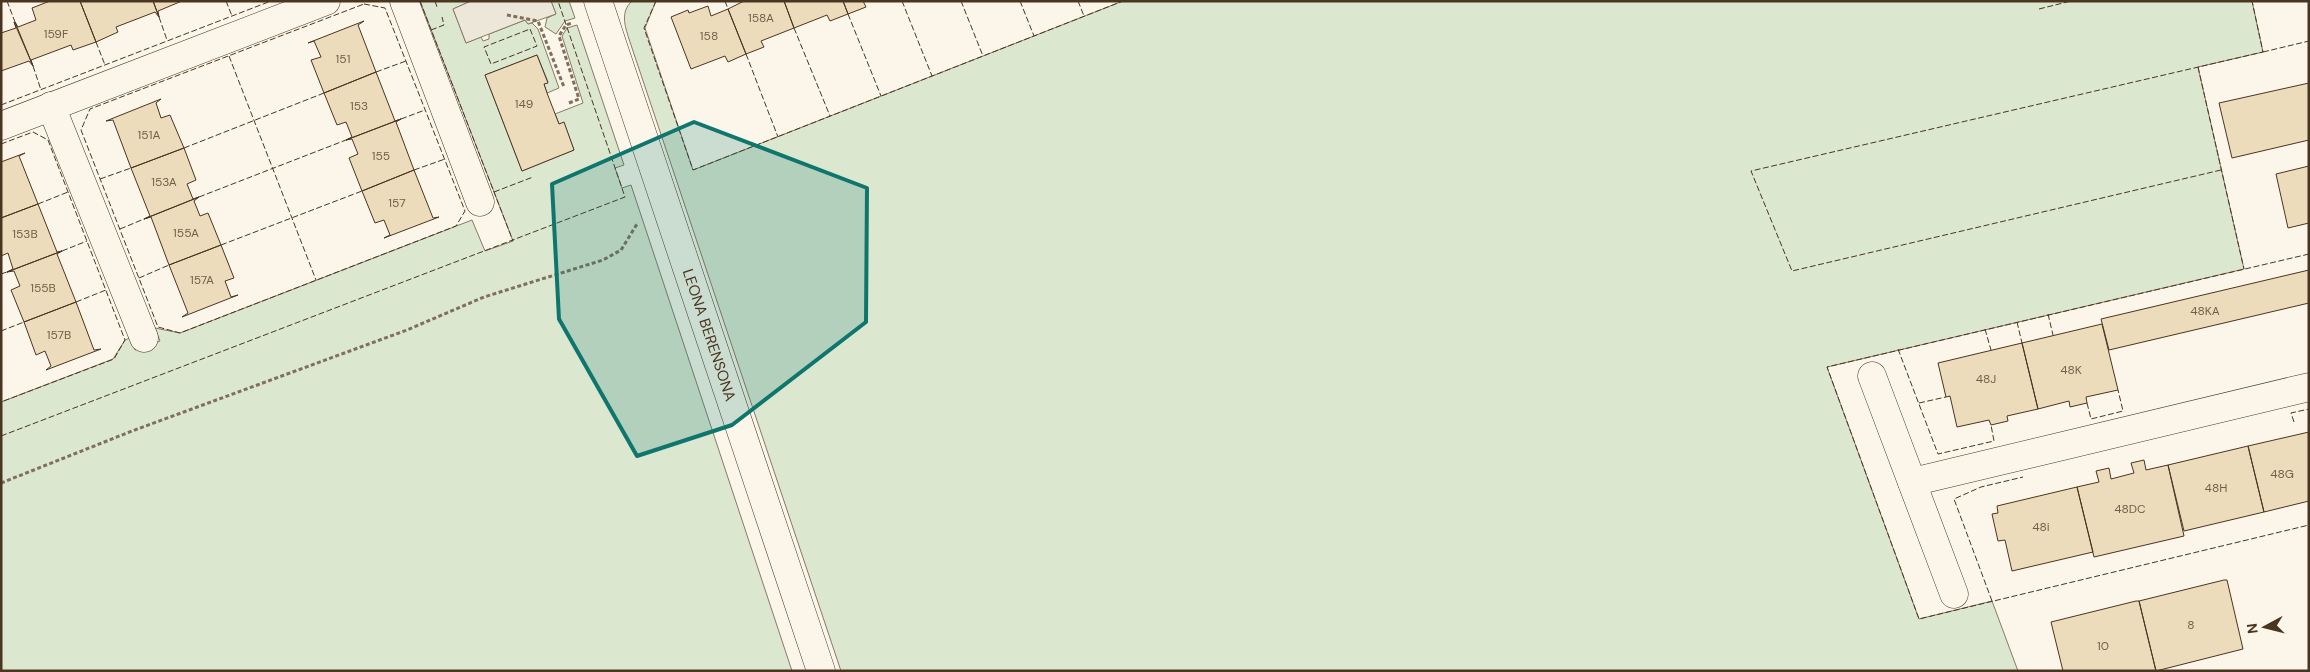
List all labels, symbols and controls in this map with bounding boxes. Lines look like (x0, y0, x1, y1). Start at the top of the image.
house number: 158A (748, 10, 774, 26)
house number: 159F (44, 26, 69, 42)
house number: 158 (700, 28, 718, 44)
house number: 151 (336, 51, 350, 67)
house number: 149 (515, 96, 533, 112)
house number: 153 (350, 98, 368, 114)
house number: 151A (138, 127, 160, 143)
house number: 155 (372, 148, 390, 164)
house number: 153A (151, 174, 177, 190)
house number: 157 (388, 195, 406, 211)
house number: 155A (173, 225, 199, 241)
house number: 153B (12, 226, 38, 242)
street label: LEONA BERENSONA (678, 266, 741, 404)
house number: 157A (190, 272, 214, 288)
house number: 155B (30, 280, 56, 296)
house number: 48KA (2190, 303, 2220, 319)
house number: 157B (47, 327, 71, 343)
house number: 48K (2060, 362, 2082, 378)
house number: 48J (1976, 371, 1996, 387)
house number: 48G (2270, 466, 2294, 482)
house number: 48H (2205, 480, 2227, 496)
house number: 48DC (2114, 501, 2146, 517)
house number: 48i (2032, 519, 2050, 535)
north arrow (2240, 602, 2290, 652)
house number: 8 (2187, 617, 2195, 633)
text: N (2243, 622, 2262, 635)
house number: 10 (2097, 638, 2109, 654)

